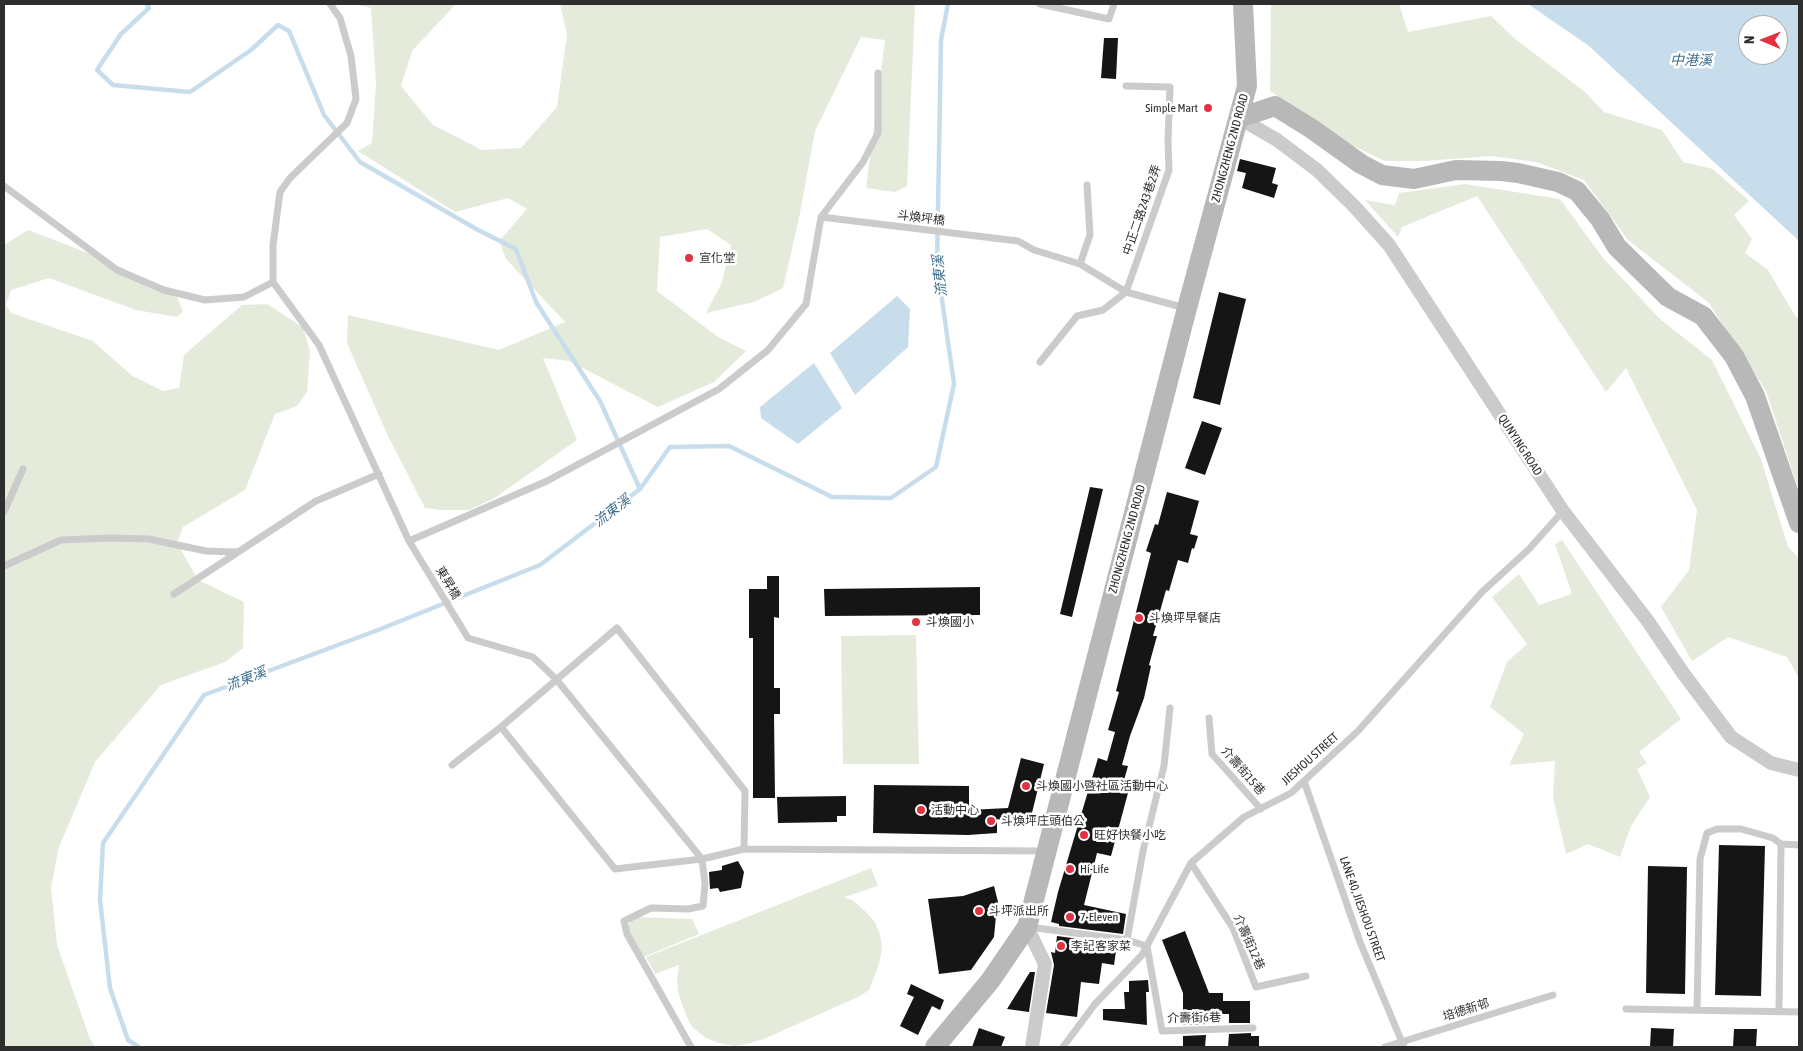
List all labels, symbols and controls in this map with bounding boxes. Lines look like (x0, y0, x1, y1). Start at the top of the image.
north arrow (1738, 15, 1788, 65)
text: N (1741, 35, 1757, 44)
water label: 中港溪 (1670, 53, 1712, 69)
street label: ZHONGZHENG 2ND ROAD (1209, 92, 1251, 204)
place label: Simple Mart (1145, 101, 1198, 115)
marker: Simple Mart (1202, 102, 1214, 114)
street label: 中正二路243巷2弄 (1120, 163, 1164, 257)
street label: 斗煥坪橋 (896, 208, 946, 228)
place label: 宣化堂 (699, 251, 735, 265)
marker: 宣化堂 (683, 252, 695, 264)
water label: 流東溪 (929, 254, 951, 298)
street label: QUNYING ROAD (1495, 412, 1545, 478)
street label: ZHONGZHENG 2ND ROAD (1106, 483, 1148, 595)
water label: 流東溪 (590, 492, 634, 530)
street label: 東昇橋 (433, 564, 463, 602)
place label: 斗煥坪早餐店 (1149, 611, 1221, 625)
marker: 斗煥坪早餐店 (1133, 612, 1145, 624)
place label: 斗煥國小 (926, 615, 974, 629)
marker: 斗煥國小 (910, 616, 922, 628)
water label: 流東溪 (223, 664, 269, 694)
street label: JIESHOU STREET (1279, 730, 1341, 788)
street label: 介壽街15巷 (1218, 744, 1268, 798)
place label: 斗煥國小暨社區活動中心 (1036, 779, 1168, 793)
marker: 斗煥國小暨社區活動中心 (1020, 780, 1032, 792)
place label: 活動中心 (931, 803, 979, 817)
marker: 活動中心 (915, 804, 927, 816)
place label: 斗煥坪庄頭伯公 (1001, 814, 1085, 828)
marker: 斗煥坪庄頭伯公 (985, 815, 997, 827)
place label: 旺好快餐小吃 (1094, 828, 1166, 842)
marker: 旺好快餐小吃 (1078, 829, 1090, 841)
street label: LANE 40, JIESHOU STREET (1336, 854, 1388, 964)
place label: Hi-Life (1080, 862, 1109, 876)
marker: Hi-Life (1064, 863, 1076, 875)
place label: 斗坪派出所 (989, 904, 1049, 918)
marker: 斗坪派出所 (973, 905, 985, 917)
place label: 7-Eleven (1080, 910, 1118, 924)
marker: 7-Eleven (1064, 911, 1076, 923)
street label: 介壽街12巷 (1230, 912, 1268, 972)
place label: 李記客家菜 (1071, 939, 1131, 953)
marker: 李記客家菜 (1055, 940, 1067, 952)
street label: 培德新邨 (1441, 996, 1491, 1024)
street label: 介壽街6巷 (1167, 1010, 1221, 1026)

